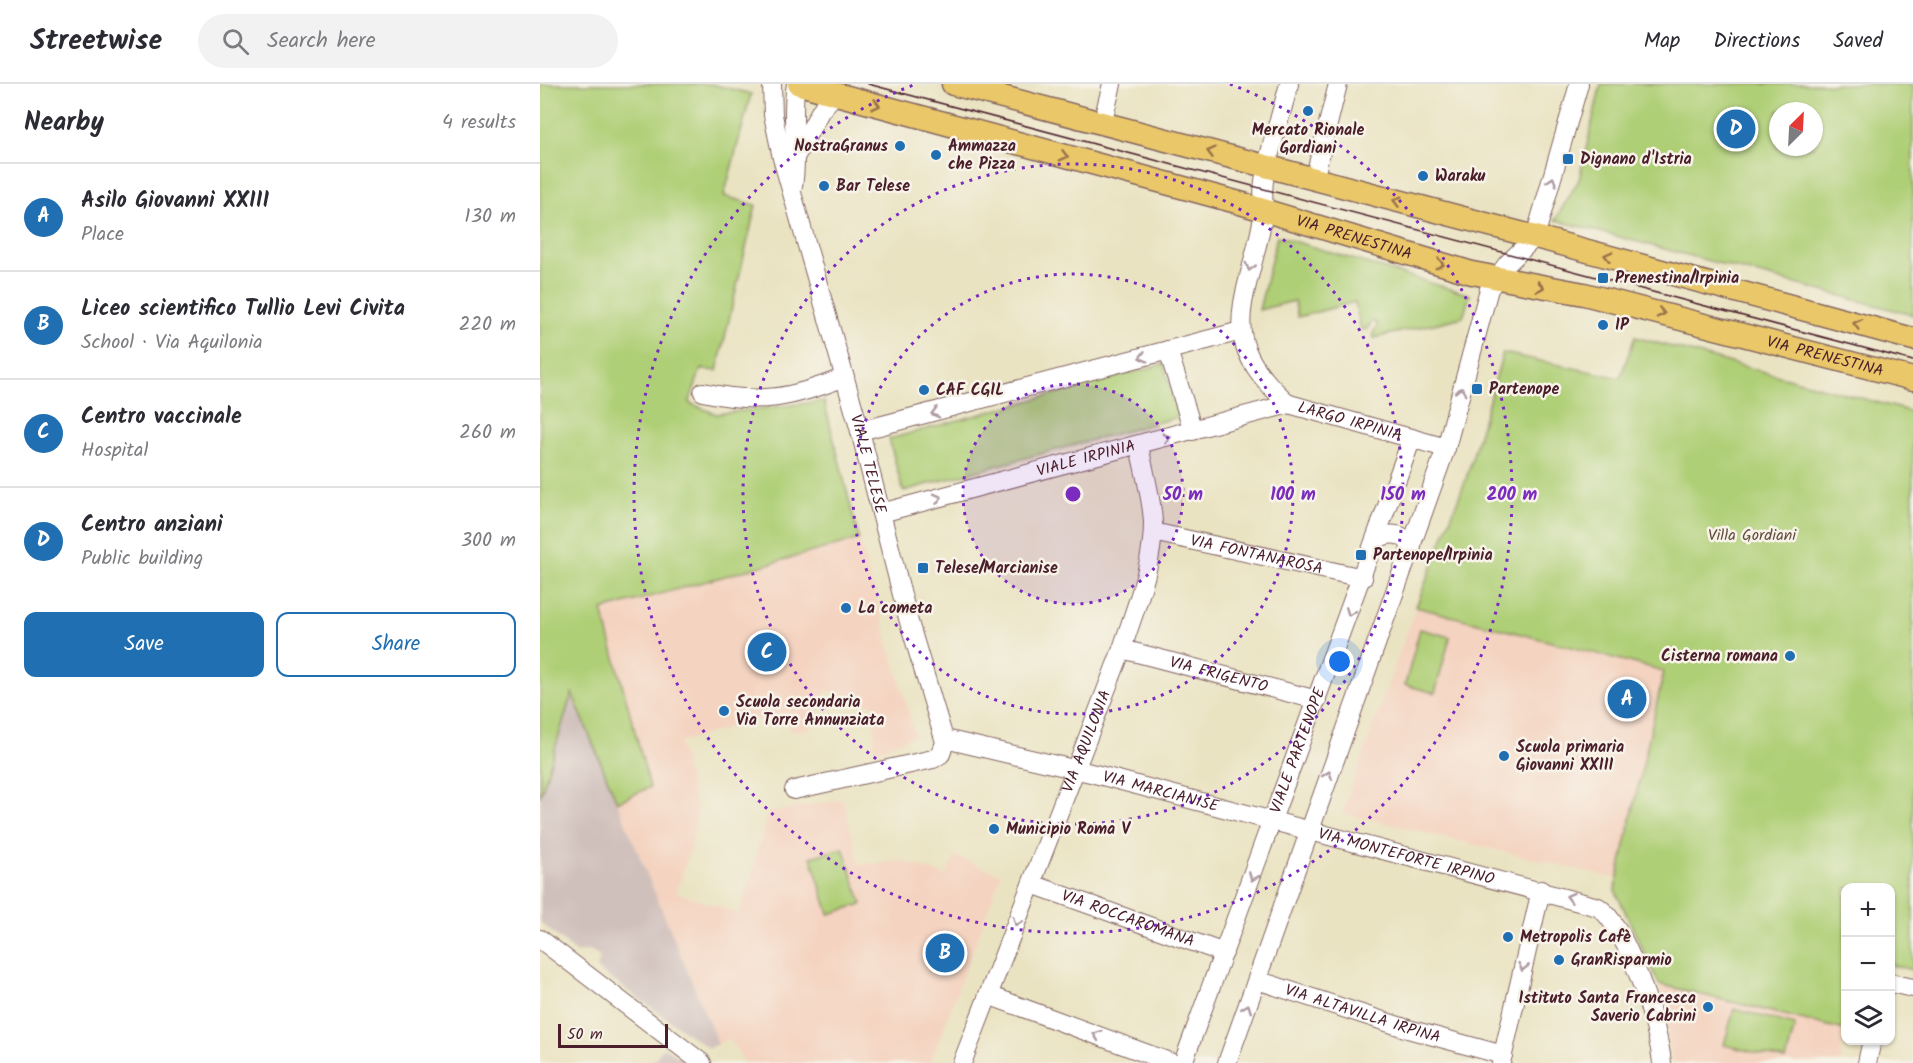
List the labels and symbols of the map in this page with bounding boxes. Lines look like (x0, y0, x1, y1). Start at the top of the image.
one-way arrow (871, 98, 881, 111)
north arrow (1769, 102, 1823, 156)
marker: Mercato Rionale Gordiani (1301, 104, 1315, 118)
pin: D (1716, 106, 1756, 152)
place label: Mercato Rionale Gordiani (1252, 118, 1364, 161)
place label: NostraGranus (794, 134, 889, 159)
place label: Ammazza che Pizza (948, 134, 1016, 177)
marker: NostraGranus (893, 139, 907, 153)
one-way arrow (1206, 147, 1216, 160)
place label: Dignano d'Istria (1580, 147, 1692, 172)
marker: Ammazza che Pizza (929, 148, 943, 162)
one-way arrow (1059, 149, 1069, 162)
marker: Dignano d'Istria (1561, 152, 1575, 166)
place label: Waraku (1435, 164, 1486, 189)
marker: Waraku (1416, 169, 1430, 183)
place label: Bar Telese (836, 174, 910, 199)
one-way arrow (1545, 176, 1557, 187)
marker: Bar Telese (817, 179, 831, 193)
one-way arrow (1392, 196, 1403, 208)
street label: VIA PRENESTINA (1293, 208, 1415, 267)
one-way arrow (1603, 251, 1613, 263)
one-way arrow (1434, 257, 1445, 269)
one-way arrow (1245, 262, 1258, 272)
place label: Prenestina/Irpinia (1615, 266, 1739, 291)
marker: Prenestina/Irpinia (1596, 271, 1610, 285)
one-way arrow (1535, 280, 1544, 292)
one-way arrow (1656, 306, 1666, 319)
place label: IP (1615, 313, 1630, 338)
marker: IP (1596, 318, 1610, 332)
one-way arrow (1852, 319, 1862, 331)
street label: VIA PRENESTINA (1764, 329, 1886, 383)
one-way arrow (1138, 349, 1148, 362)
place label: Partenope (1489, 377, 1560, 402)
place label: CAF CGIL (936, 378, 1004, 403)
marker: Partenope (1470, 382, 1484, 396)
marker: CAF CGIL (917, 383, 931, 397)
one-way arrow (1454, 387, 1466, 397)
street label: LARGO IRPINIA (1295, 395, 1405, 448)
one-way arrow (930, 405, 940, 418)
street label: VIALE TELESE (843, 411, 893, 517)
street label: VIALE IRPINIA (1034, 433, 1138, 483)
one-way arrow (1161, 433, 1172, 445)
text: 50 m (1162, 481, 1203, 510)
text: 100 m (1270, 481, 1316, 510)
text: 150 m (1380, 481, 1426, 510)
text: 200 m (1487, 481, 1538, 510)
centre of rings (1063, 484, 1083, 504)
one-way arrow (933, 492, 943, 505)
park label: Villa Gordiani (1708, 523, 1797, 548)
street label: VIA FONTANAROSA (1188, 528, 1325, 581)
place label: Partenope/Irpinia (1373, 543, 1493, 568)
marker: Partenope/Irpinia (1354, 548, 1368, 562)
place label: Telese/Marcianise (935, 556, 1058, 581)
marker: Telese/Marcianise (916, 561, 930, 575)
place label: La cometa (858, 596, 932, 621)
marker: La cometa (839, 601, 853, 615)
one-way arrow (1344, 606, 1357, 617)
pin: C (748, 630, 786, 674)
place label: Cisterna romana (1661, 644, 1778, 669)
your location (1325, 647, 1354, 676)
street label: VIA FRIGENTO (1167, 649, 1271, 699)
marker: Cisterna romana (1783, 649, 1797, 663)
pin: A (1608, 676, 1646, 722)
street label: VIALE PARTENOPE (1263, 683, 1332, 817)
street label: VIA AQUILONIA (1055, 686, 1118, 796)
place label: Scuola secondaria Via Torre Annunziata (736, 690, 884, 733)
marker: Scuola secondaria Via Torre Annunziata (717, 704, 731, 718)
place label: Scuola primaria Giovanni XXIII (1516, 735, 1624, 778)
marker: Scuola primaria Giovanni XXIII (1497, 749, 1511, 763)
street label: VIA MARCIANISE (1100, 764, 1222, 819)
one-way arrow (1321, 770, 1334, 781)
place label: Municipio Roma V (1006, 817, 1131, 842)
street label: VIA MONTEFORTE IRPINO (1315, 821, 1497, 892)
marker: Municipio Roma V (987, 822, 1001, 836)
one-way arrow (1247, 871, 1260, 881)
street label: VIA ROCCAROMANA (1058, 883, 1198, 954)
one-way arrow (1565, 892, 1575, 905)
one-way arrow (1012, 916, 1024, 927)
place label: Metropolis Cafè (1520, 925, 1631, 950)
pin: B (926, 930, 964, 976)
marker: Metropolis Cafè (1501, 930, 1515, 944)
place label: GranRisparmio (1571, 948, 1672, 973)
marker: GranRisparmio (1552, 953, 1566, 967)
one-way arrow (1517, 962, 1530, 972)
street label: VIA ALTAVILLA IRPINA (1282, 977, 1444, 1050)
place label: Istituto Santa Francesca Saverio Cabrini (1519, 986, 1697, 1029)
marker: Istituto Santa Francesca Saverio Cabrini (1701, 1000, 1715, 1014)
one-way arrow (1239, 1003, 1252, 1014)
scale bar (558, 1021, 668, 1048)
one-way arrow (1092, 1030, 1103, 1043)

